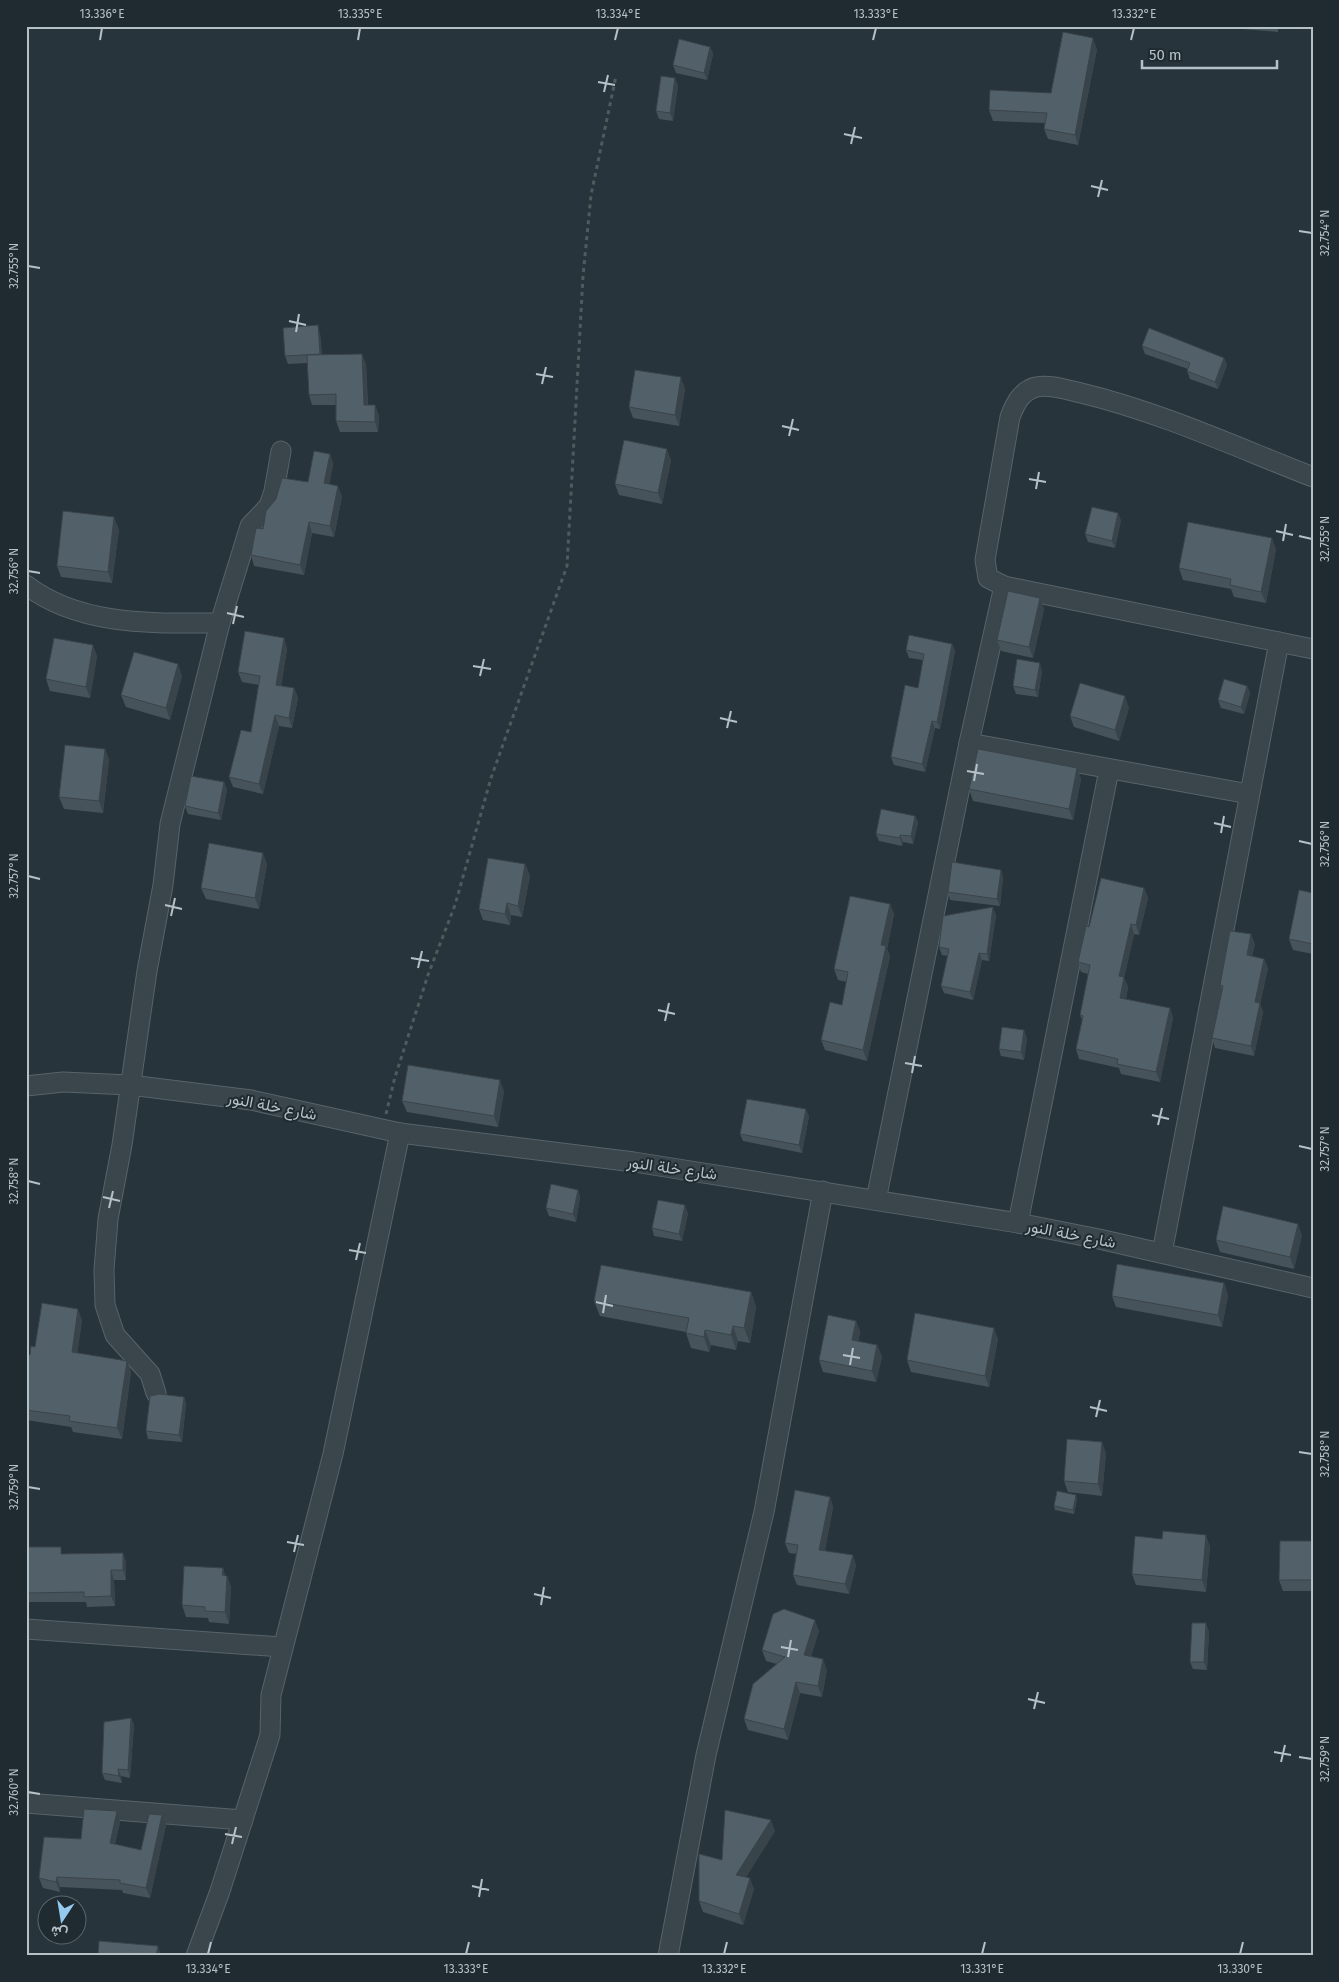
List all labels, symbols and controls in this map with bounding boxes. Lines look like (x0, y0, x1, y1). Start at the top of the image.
text: 13.336°E (79, 7, 125, 21)
text: 13.335°E (338, 7, 382, 21)
text: 13.334°E (595, 7, 641, 21)
text: 13.333°E (854, 7, 898, 21)
text: 13.332°E (1112, 7, 1156, 21)
scale bar (1142, 38, 1276, 70)
text: 50 m (1149, 46, 1182, 64)
text: 32.754°N (1318, 210, 1332, 256)
text: 32.755°N (7, 243, 21, 289)
text: 32.755°N (1318, 516, 1332, 562)
text: 32.756°N (7, 548, 21, 594)
text: 32.756°N (1318, 821, 1332, 867)
text: 32.757°N (7, 853, 21, 899)
street label: شارع خلة النور (224, 1088, 319, 1126)
text: 32.757°N (1318, 1126, 1332, 1172)
street label: شارع خلة النور (624, 1152, 718, 1186)
text: 32.758°N (7, 1158, 21, 1204)
street label: شارع خلة النور (1023, 1216, 1118, 1254)
text: 32.758°N (1318, 1431, 1332, 1477)
text: 32.759°N (7, 1464, 21, 1510)
text: 32.759°N (1318, 1736, 1332, 1782)
text: 32.760°N (7, 1768, 21, 1816)
north arrow (38, 1894, 88, 1944)
text: ش (49, 1922, 69, 1942)
text: 13.334°E (185, 1962, 231, 1976)
text: 13.333°E (444, 1962, 488, 1976)
text: 13.332°E (702, 1962, 746, 1976)
text: 13.331°E (960, 1962, 1004, 1976)
text: 13.330°E (1217, 1962, 1263, 1976)

